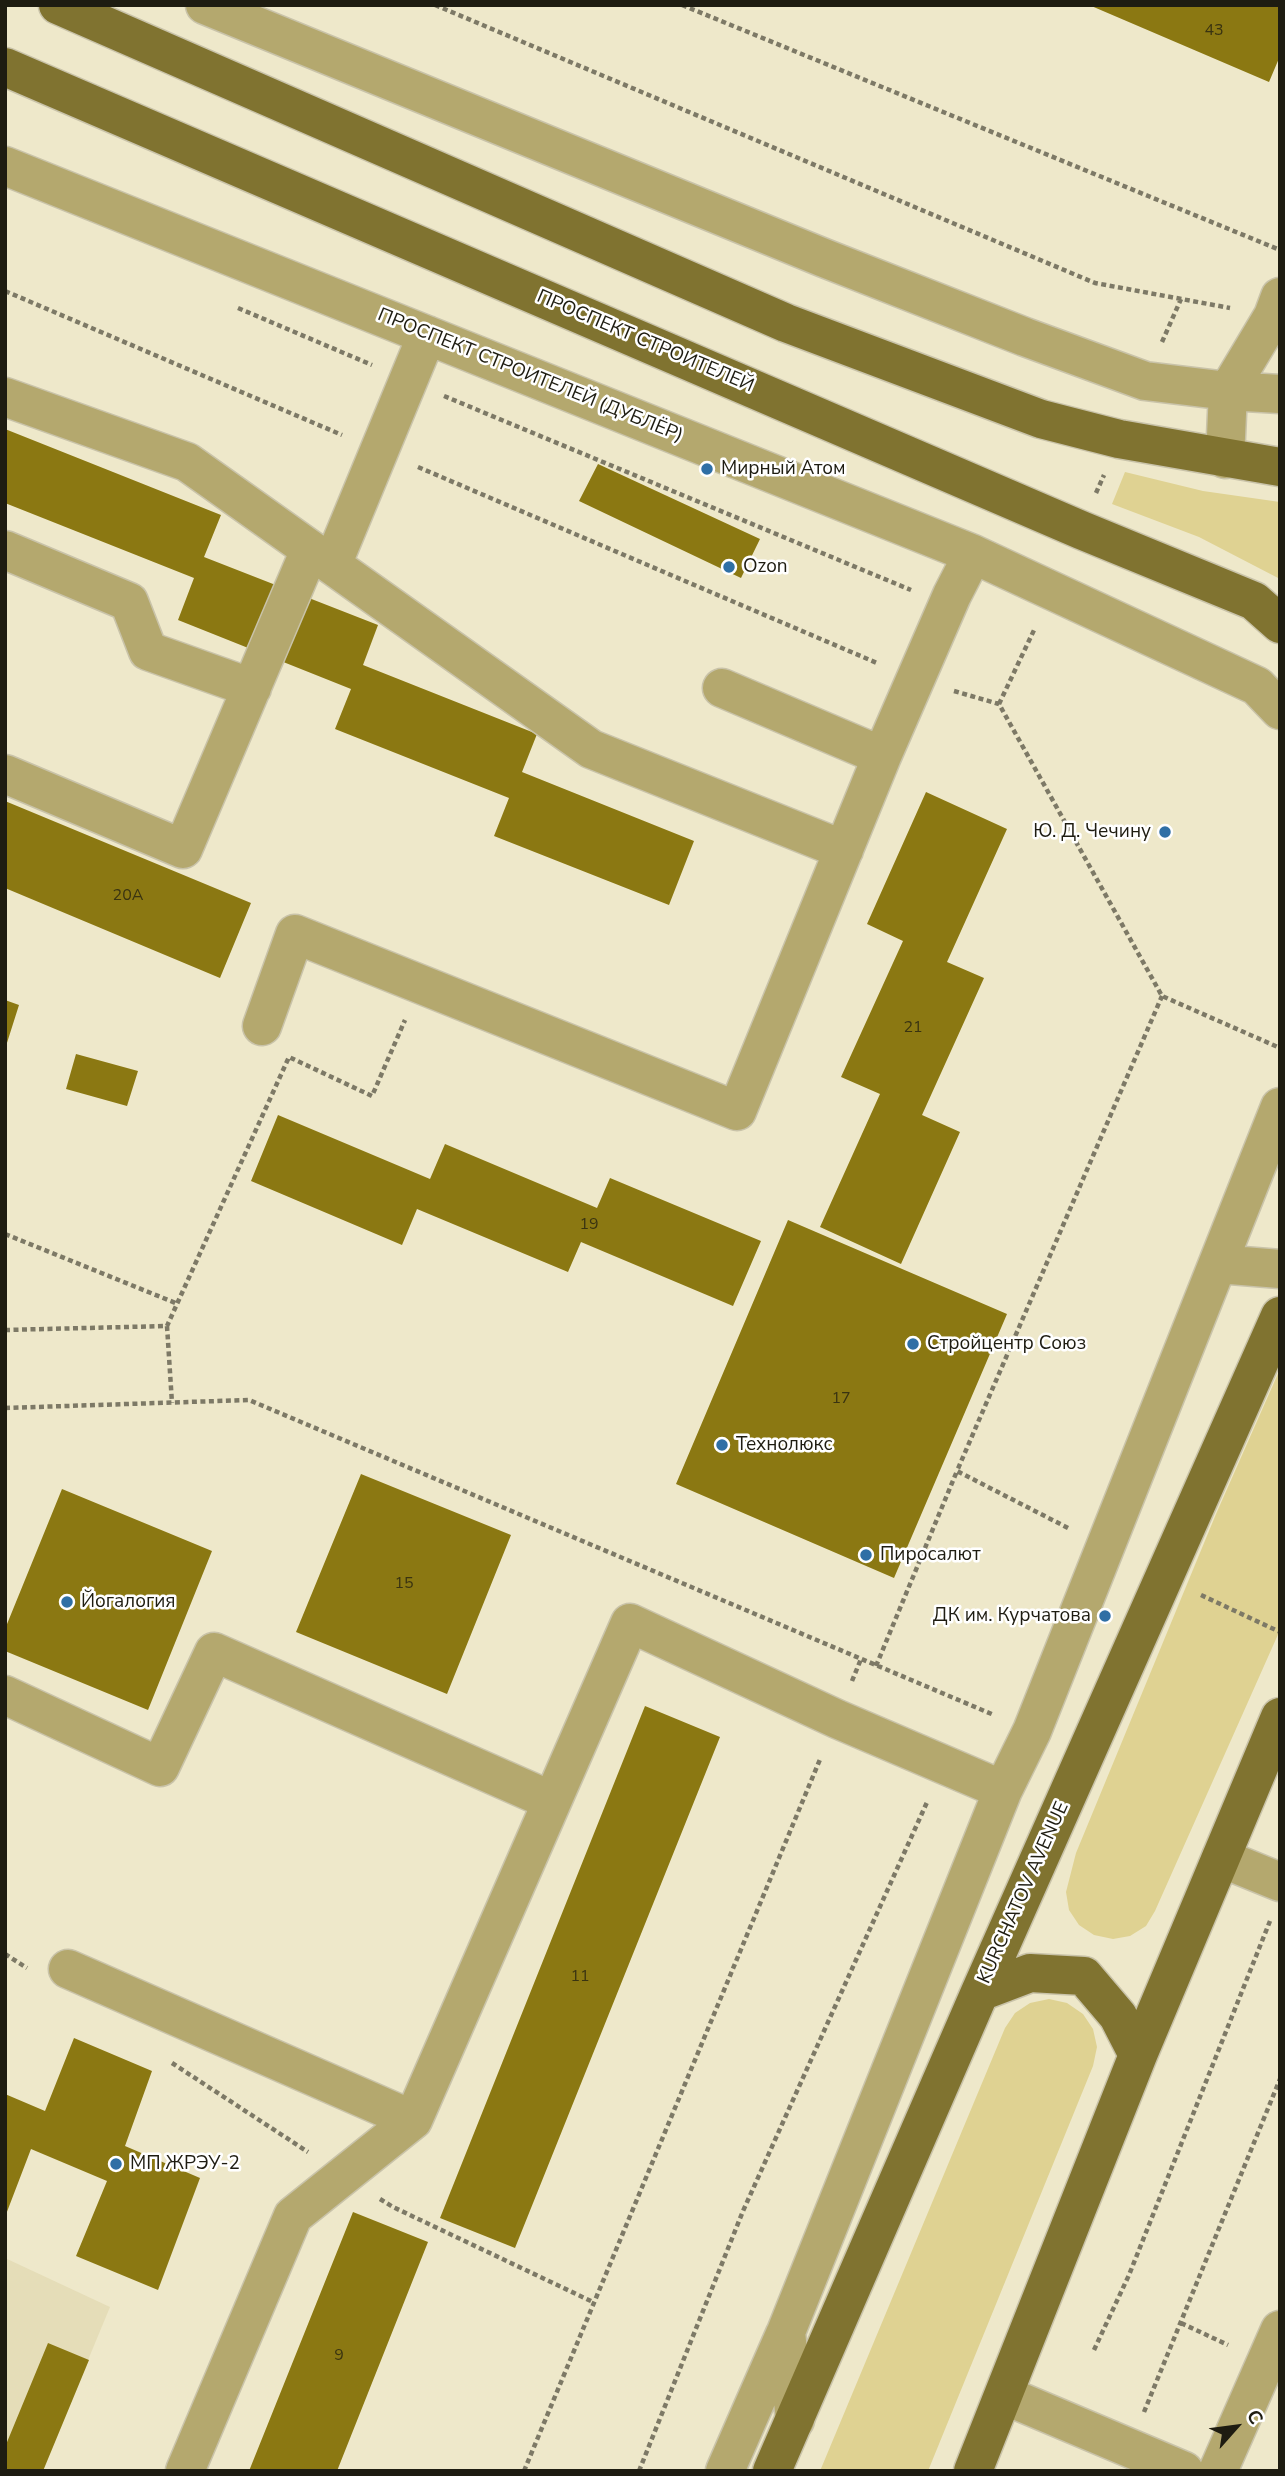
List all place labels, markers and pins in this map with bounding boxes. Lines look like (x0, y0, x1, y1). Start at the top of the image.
place label: Мирный Атом (721, 458, 846, 480)
marker: Мирный Атом (699, 461, 715, 477)
place label: Ozon (743, 556, 788, 578)
marker: Ozon (721, 559, 737, 575)
place label: Ю. Д. Чечину (1033, 821, 1151, 843)
marker: Ю. Д. Чечину (1157, 824, 1173, 840)
place label: Стройцентр Союз (927, 1333, 1086, 1355)
marker: Стройцентр Союз (905, 1336, 921, 1352)
place label: Технолюкс (736, 1434, 832, 1456)
marker: Технолюкс (714, 1437, 730, 1453)
place label: Пиросалют (880, 1544, 981, 1566)
marker: Пиросалют (858, 1547, 874, 1563)
place label: Йогалогия (81, 1591, 176, 1613)
marker: Йогалогия (59, 1594, 75, 1610)
place label: ДК им. Курчатова (933, 1605, 1091, 1627)
marker: ДК им. Курчатова (1097, 1608, 1113, 1624)
place label: МП ЖРЭУ-2 (130, 2153, 240, 2175)
marker: МП ЖРЭУ-2 (108, 2156, 124, 2172)

